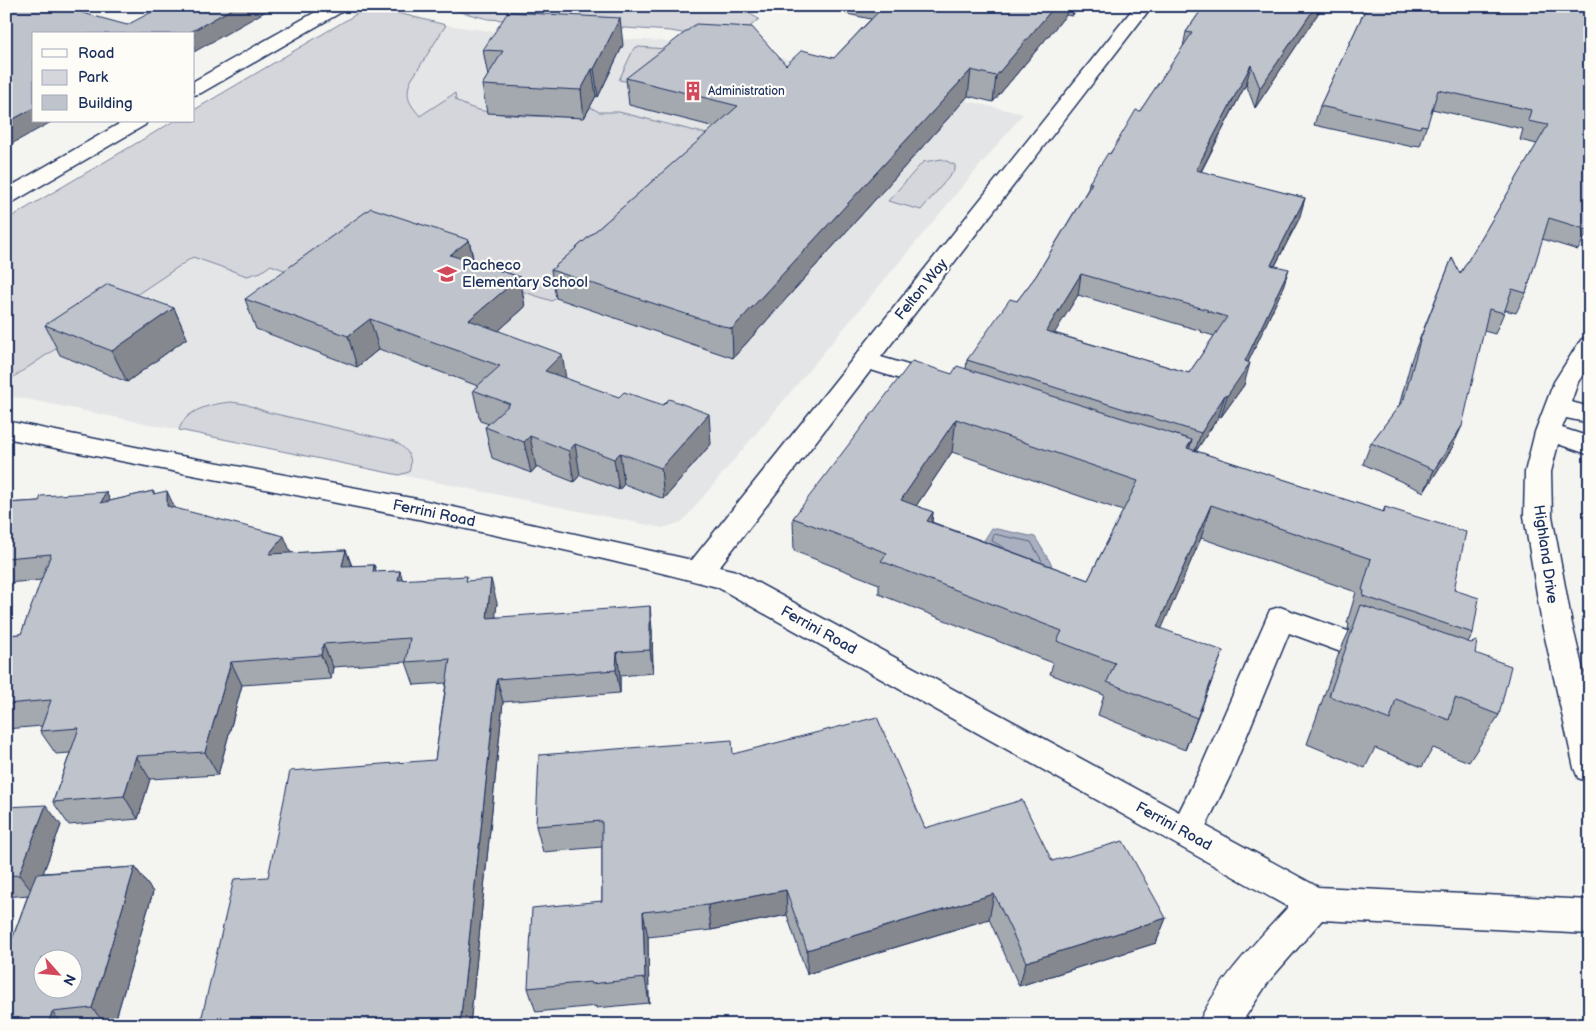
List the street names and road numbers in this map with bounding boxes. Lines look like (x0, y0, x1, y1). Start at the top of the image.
street label: Felton Way (891, 255, 952, 324)
street label: Ferrini Road (391, 495, 477, 532)
street label: Highland Drive (1529, 503, 1562, 605)
street label: Ferrini Road (777, 602, 860, 659)
street label: Ferrini Road (1132, 798, 1215, 855)

